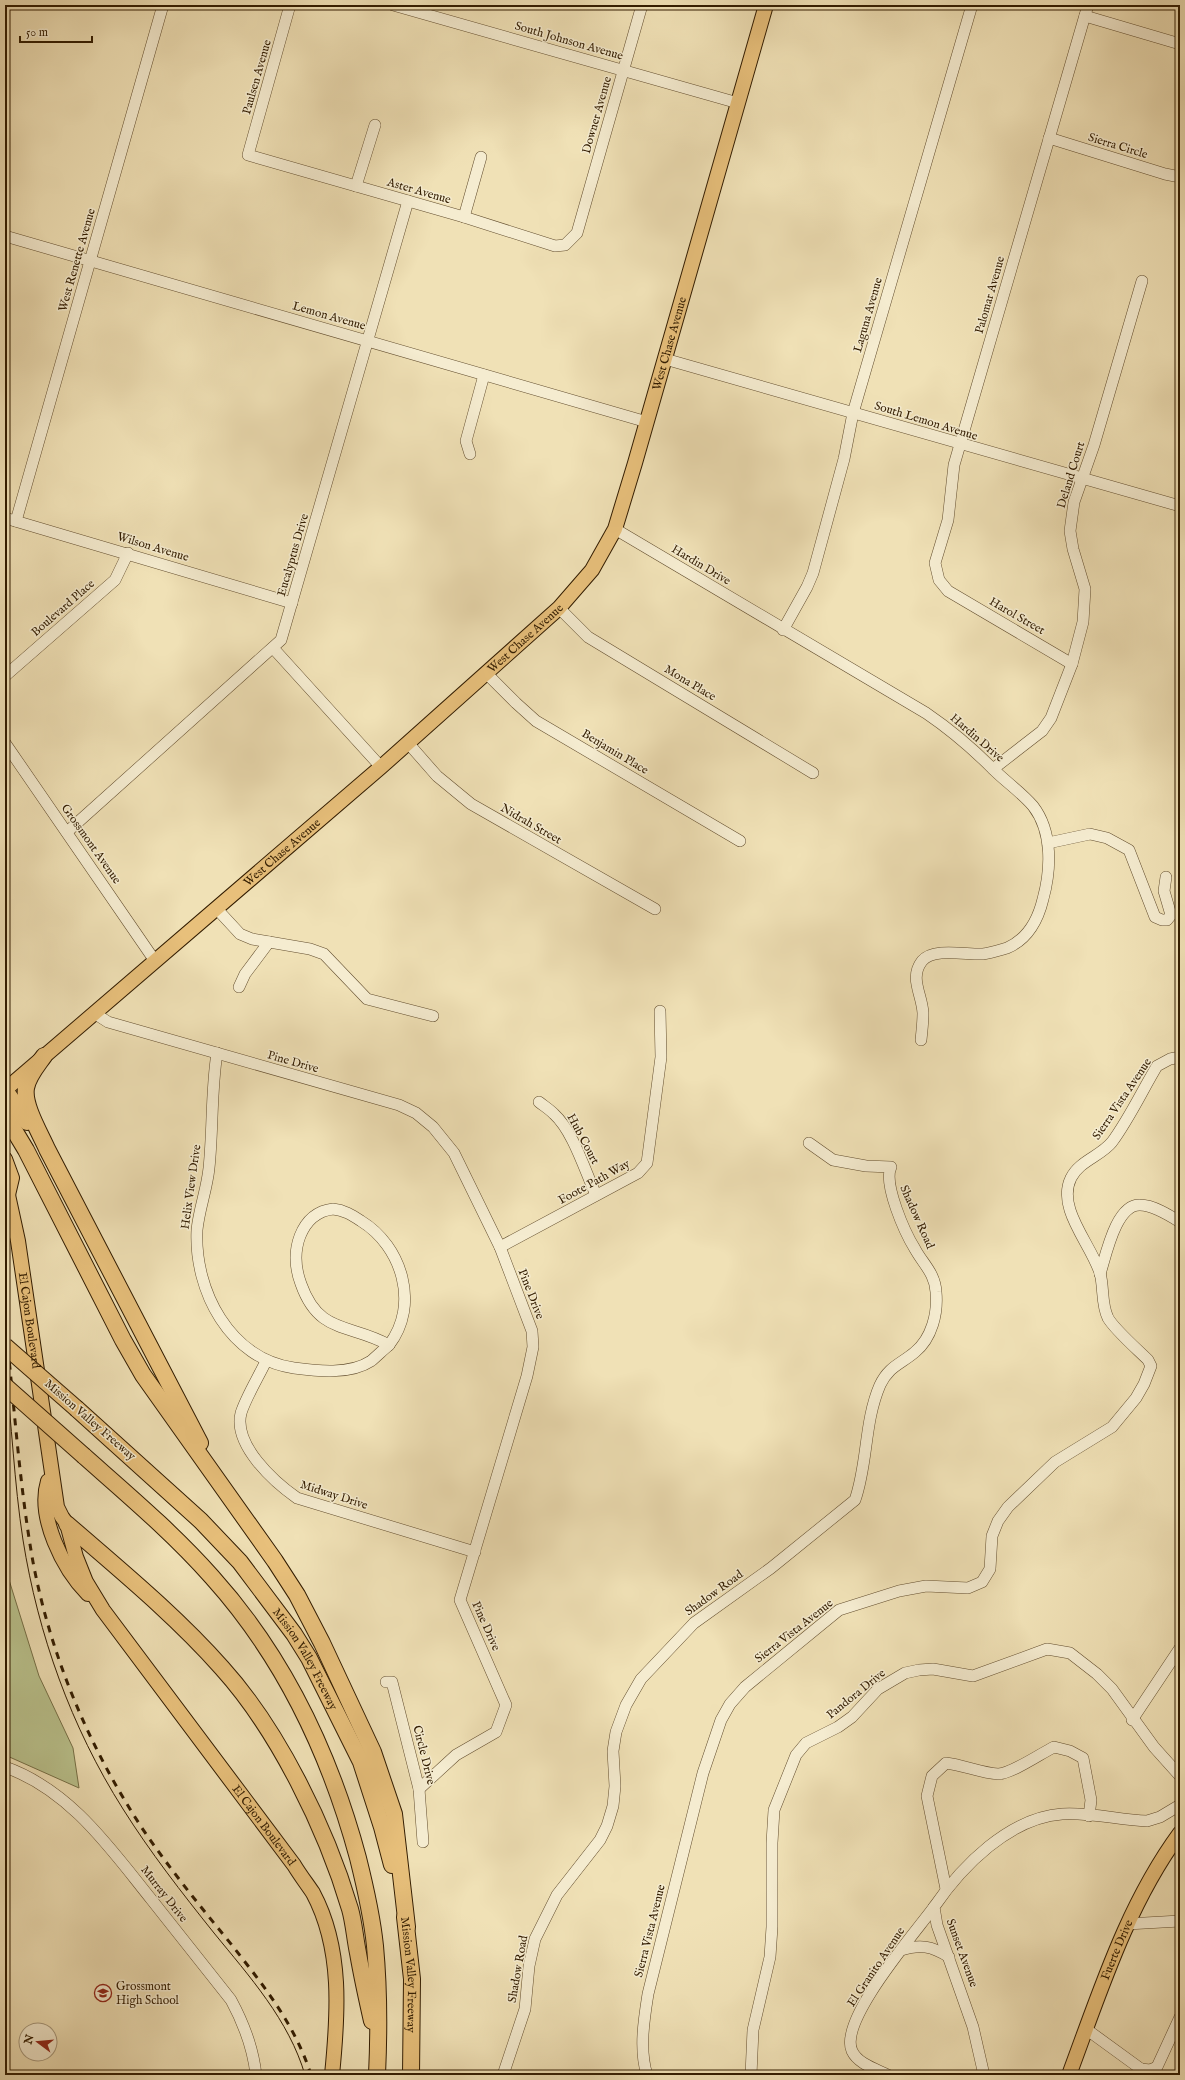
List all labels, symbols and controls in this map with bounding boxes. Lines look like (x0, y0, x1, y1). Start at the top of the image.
scale bar (20, 18, 92, 44)
street label: South Johnson Avenue (513, 18, 625, 65)
text: 50 m (26, 25, 48, 40)
street label: Paulsen Avenue (239, 37, 275, 116)
street label: Downer Avenue (579, 74, 615, 155)
street label: Sierra Circle (1086, 130, 1150, 162)
street label: Aster Avenue (384, 174, 453, 207)
street label: West Renette Avenue (55, 206, 99, 313)
street label: Palomar Avenue (972, 254, 1008, 335)
street label: Laguna Avenue (850, 275, 886, 354)
street label: West Chase Avenue (649, 295, 690, 392)
street label: Lemon Avenue (291, 298, 368, 334)
street label: South Lemon Avenue (872, 398, 980, 444)
street label: Deland Court (1054, 440, 1088, 510)
street label: Eucalyptus Drive (274, 511, 313, 598)
street label: Wilson Avenue (115, 529, 191, 565)
street label: Hardin Drive (669, 541, 734, 589)
street label: Boulevard Place (28, 576, 98, 640)
street label: Harol Street (986, 594, 1048, 638)
street label: West Chase Avenue (484, 601, 567, 676)
street label: Mona Place (661, 662, 719, 705)
street label: Hardin Drive (947, 711, 1007, 766)
street label: Benjamin Place (579, 726, 652, 778)
street label: Nidrah Street (498, 800, 564, 848)
street label: Grossmont Avenue (58, 801, 124, 887)
street label: West Chase Avenue (240, 815, 324, 889)
street label: Pine Drive (266, 1048, 321, 1077)
street label: Sierra Vista Avenue (1089, 1055, 1155, 1143)
street label: Hub Court (563, 1111, 603, 1167)
street label: Helix View Drive (178, 1143, 204, 1230)
street label: Foote Path Way (556, 1156, 632, 1208)
street label: Shadow Road (896, 1183, 938, 1252)
street label: Pine Drive (515, 1267, 548, 1322)
street label: El Cajon Boulevard (15, 1271, 44, 1370)
street label: Mission Valley Freeway (41, 1376, 139, 1464)
street label: Midway Drive (298, 1477, 370, 1513)
street label: Shadow Road (682, 1567, 746, 1619)
street label: Sierra Vista Avenue (752, 1595, 837, 1666)
street label: Pine Drive (468, 1599, 504, 1654)
street label: Mission Valley Freeway (270, 1605, 341, 1713)
street label: Pandora Drive (824, 1665, 889, 1722)
street label: Circle Drive (409, 1724, 439, 1787)
street label: El Cajon Boulevard (229, 1782, 300, 1869)
street label: Murray Drive (137, 1863, 191, 1926)
street label: Sierra Vista Avenue (631, 1882, 669, 1979)
street label: Mission Valley Freeway (398, 1916, 420, 2033)
street label: Sunset Avenue (943, 1917, 982, 1990)
street label: Fuerte Drive (1097, 1917, 1136, 1982)
street label: El Granito Avenue (844, 1924, 908, 2010)
street label: Shadow Road (505, 1934, 531, 2004)
place label: Grossmont High School (116, 1979, 180, 2008)
school or university icon: Grossmont High School (93, 1983, 113, 2003)
north arrow (18, 2022, 58, 2062)
text: N (21, 2033, 38, 2047)

